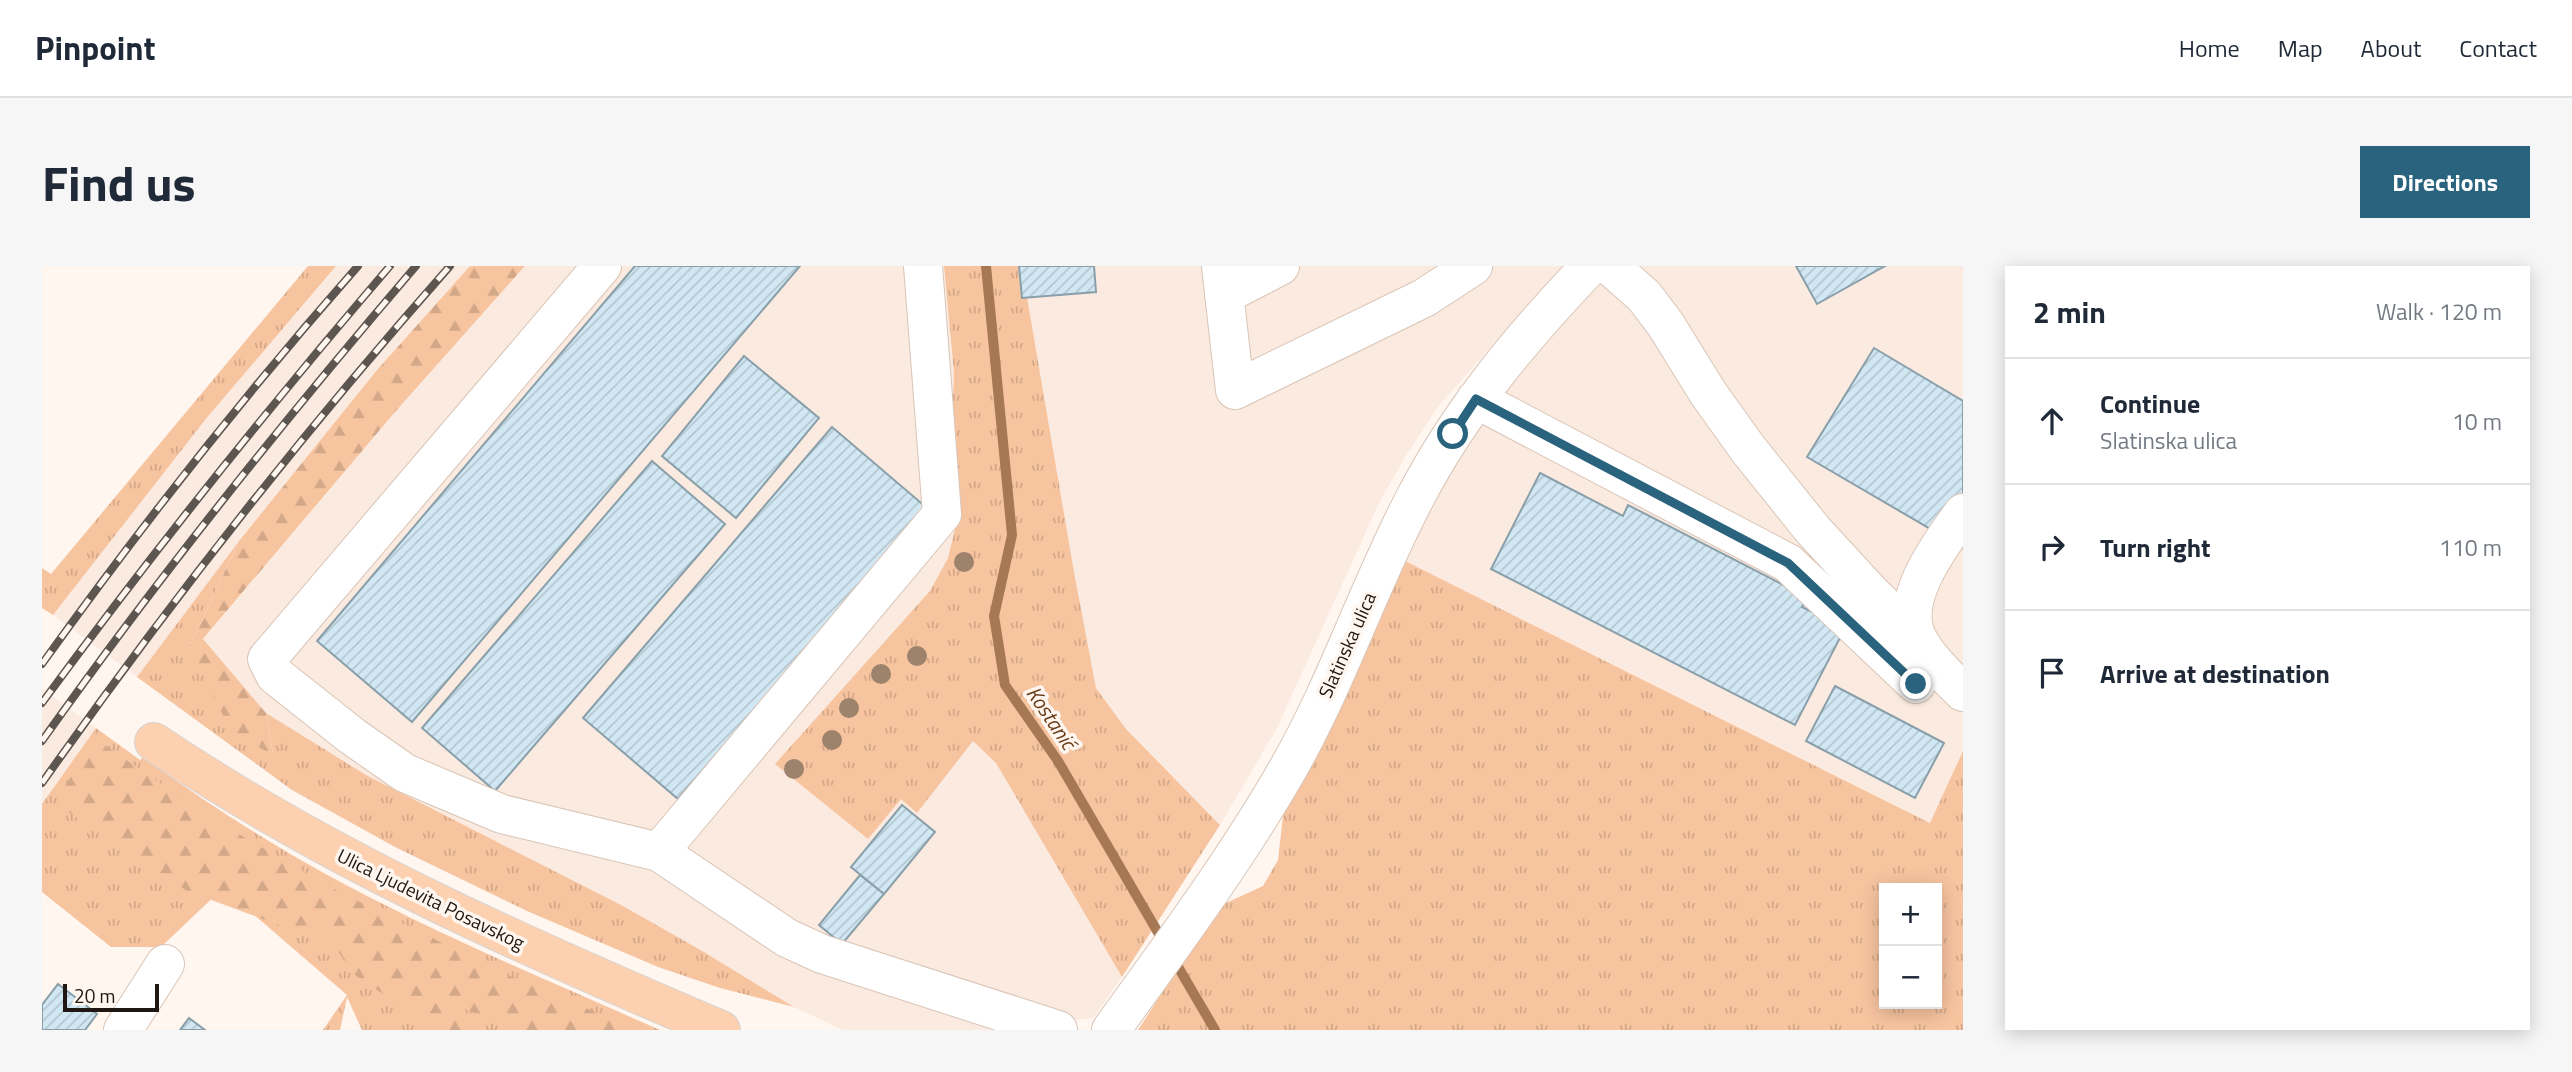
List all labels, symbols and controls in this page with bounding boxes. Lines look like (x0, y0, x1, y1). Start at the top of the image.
text: Pinpoint (35, 23, 155, 73)
text: Home (2179, 30, 2240, 66)
text: Map (2278, 30, 2323, 66)
text: About (2361, 30, 2421, 66)
text: Contact (2459, 30, 2537, 66)
text: Find us (42, 145, 196, 220)
button: Directions (2360, 146, 2530, 218)
text: 2 min (2033, 289, 2106, 335)
text: Walk · 120 m (2376, 294, 2502, 329)
text: Continue (2100, 384, 2200, 423)
icon: ahead (2033, 402, 2071, 440)
text: 10 m (2452, 404, 2502, 439)
route start (1437, 418, 1468, 449)
text: Slatinska ulica (2100, 423, 2237, 458)
icon: right (2033, 528, 2071, 566)
text: Turn right (2100, 528, 2211, 567)
text: 110 m (2439, 530, 2502, 565)
street label: Slatinska ulica (1310, 587, 1383, 702)
icon: arrive (2033, 654, 2071, 692)
text: Arrive at destination (2100, 654, 2330, 693)
route end (1900, 668, 1931, 699)
water label: Kostanić (1019, 679, 1086, 758)
street label: Ulica Ljudevita Posavskog (333, 841, 530, 957)
map controls (1879, 883, 1942, 1009)
button: + (1879, 883, 1942, 946)
button: − (1879, 946, 1942, 1009)
scale bar (63, 981, 159, 1013)
text: 20 m (74, 981, 115, 1010)

